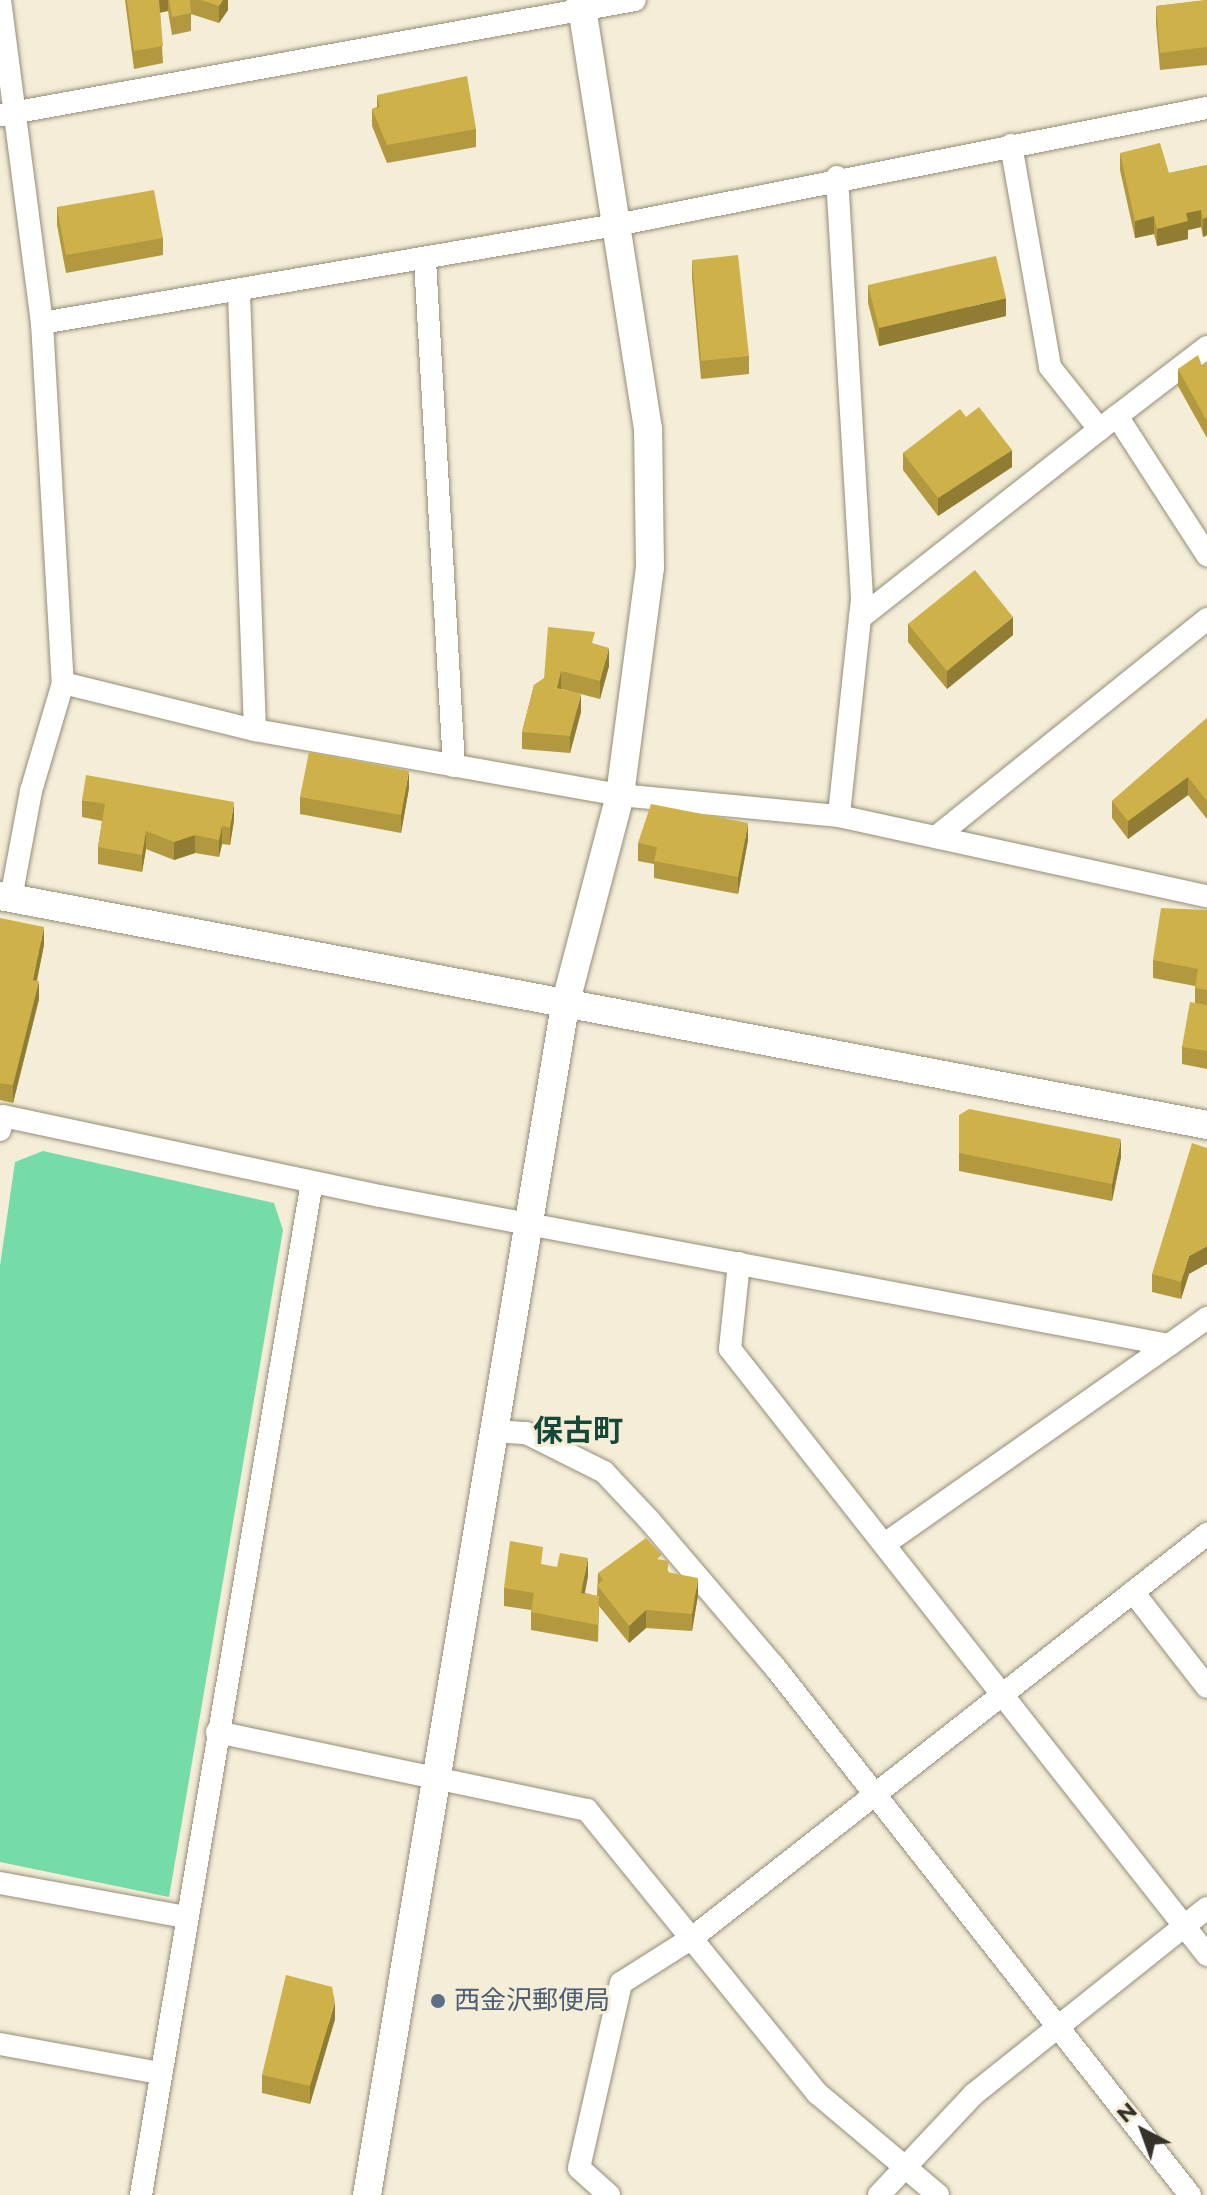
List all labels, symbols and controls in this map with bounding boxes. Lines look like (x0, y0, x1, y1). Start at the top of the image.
district label: 保古町 (533, 1413, 623, 1449)
place label: 西金沢郵便局 (454, 1985, 610, 2017)
marker: 西金沢郵便局 (429, 1992, 447, 2010)
north arrow (1103, 2091, 1183, 2171)
text: N (1111, 2096, 1142, 2129)

